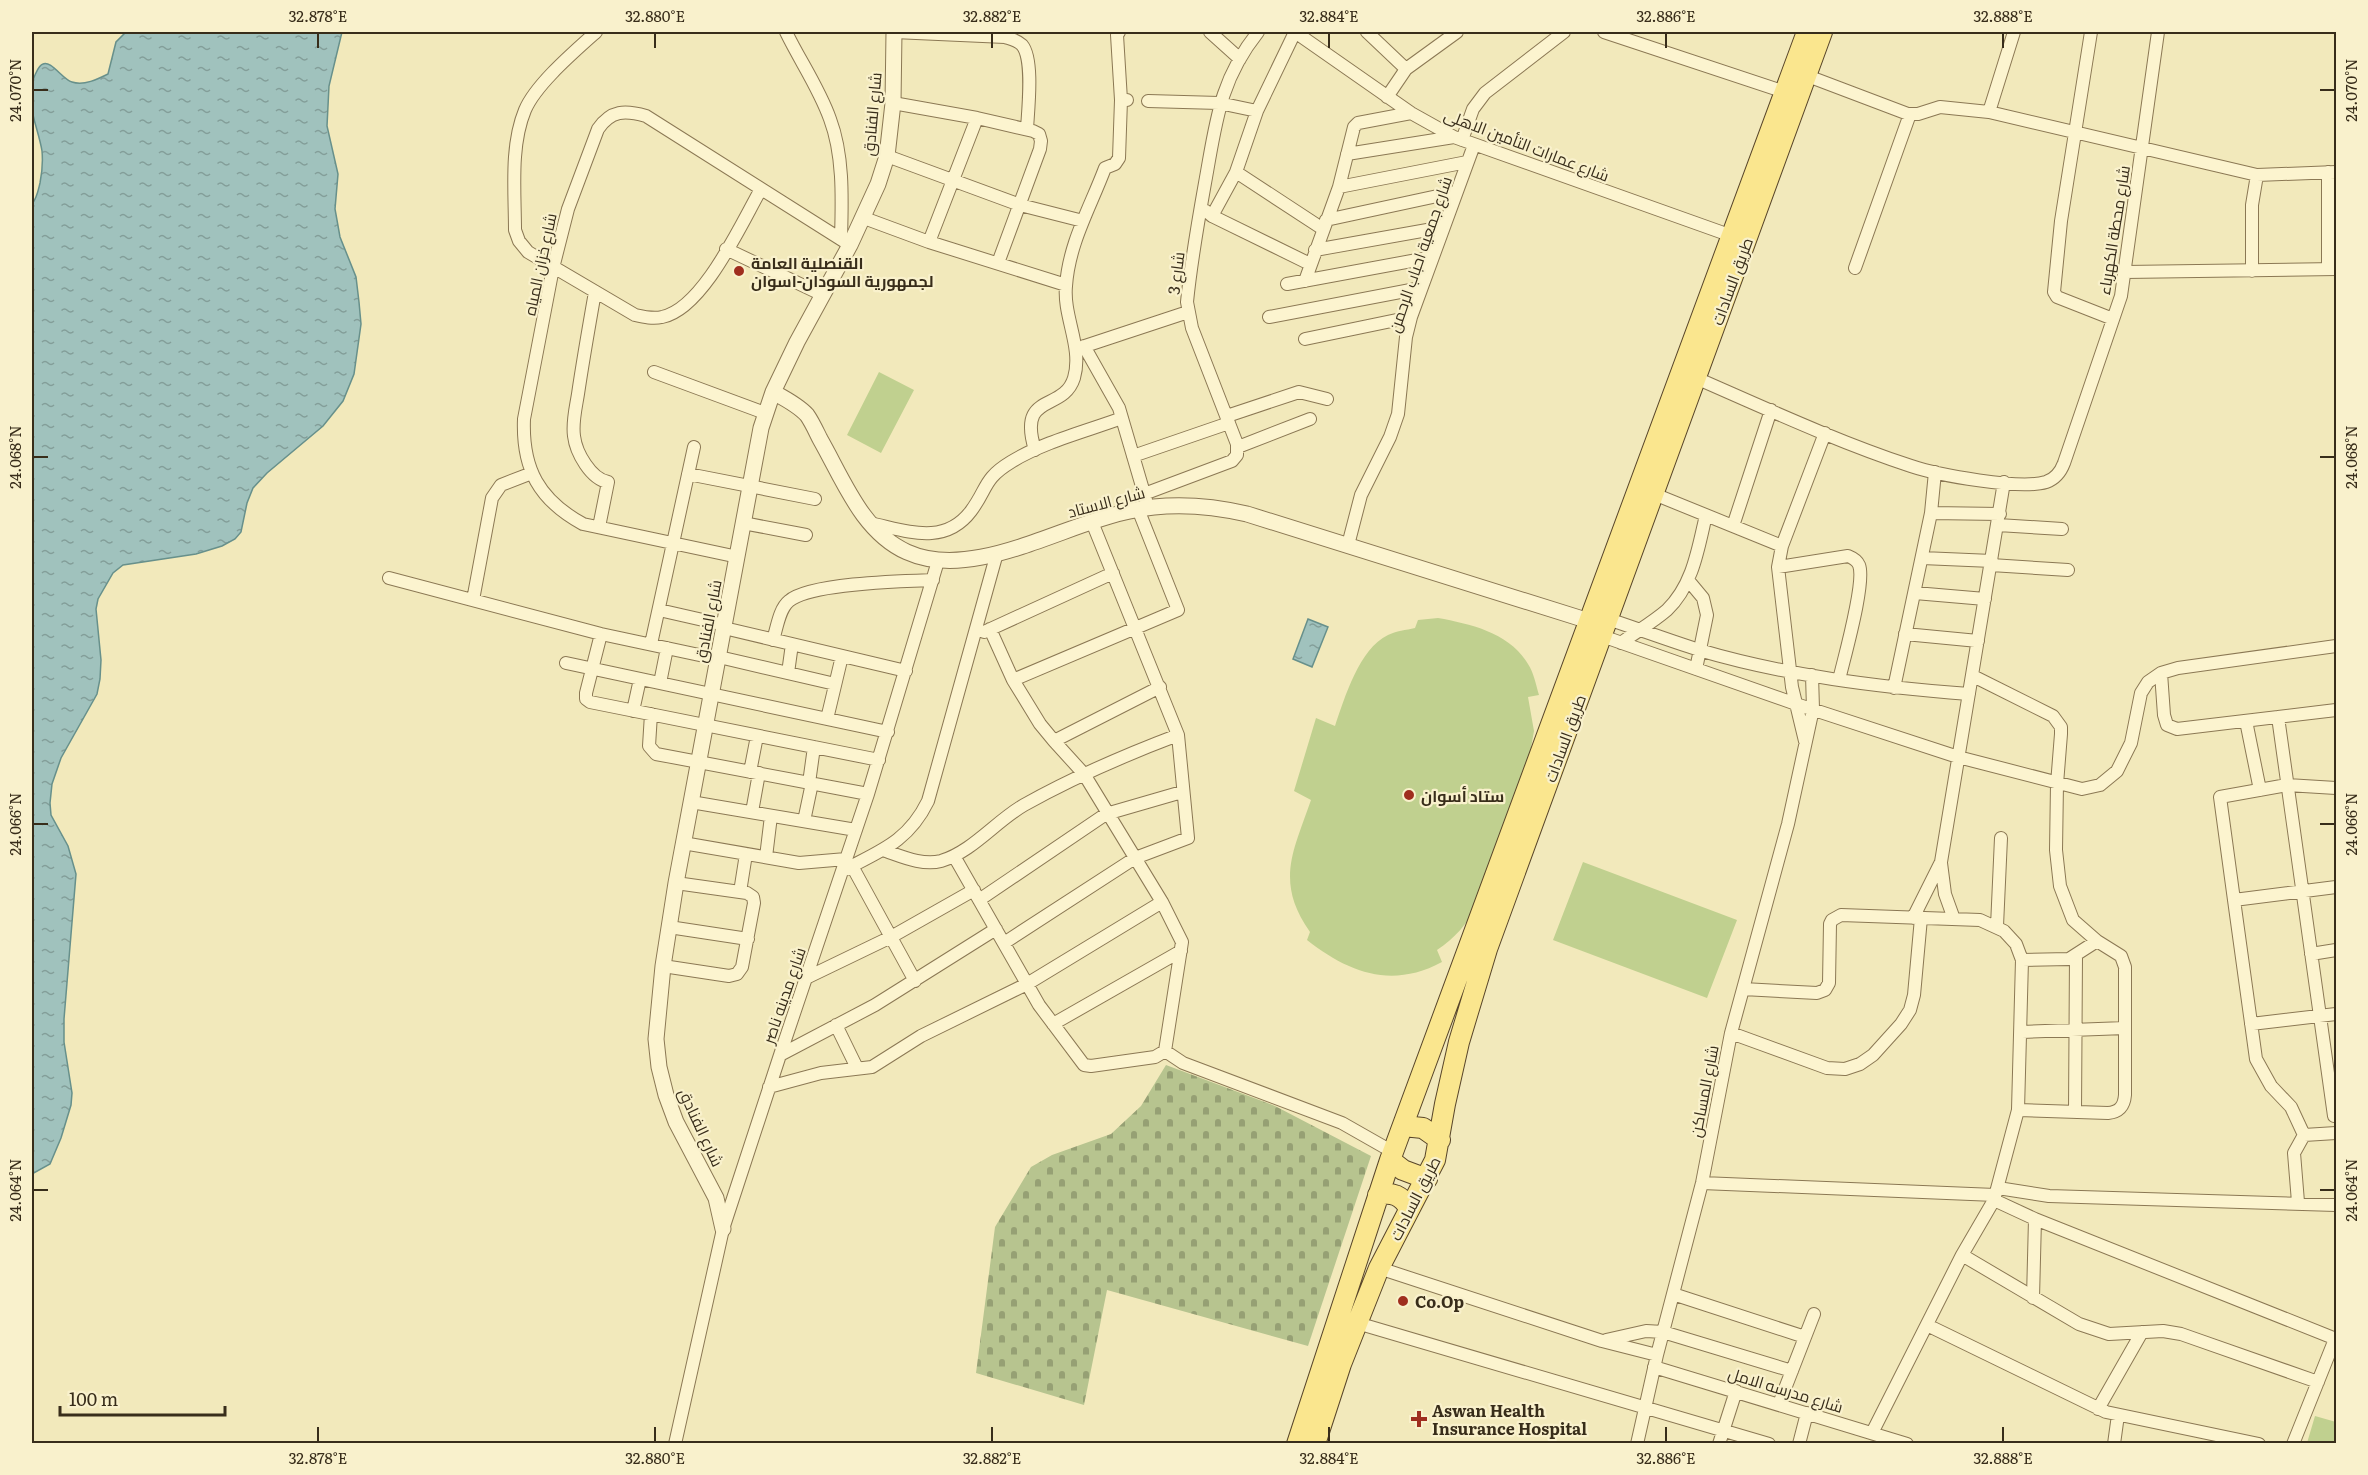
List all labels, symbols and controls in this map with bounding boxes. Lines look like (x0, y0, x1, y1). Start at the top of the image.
text: 32.878°E (289, 4, 347, 27)
text: 32.880°E (625, 4, 685, 27)
text: 32.882°E (963, 4, 1021, 27)
text: 32.884°E (1299, 4, 1359, 27)
text: 32.886°E (1636, 4, 1696, 27)
text: 32.888°E (1973, 4, 2033, 27)
text: 24.070°N (3, 58, 26, 122)
text: 24.070°N (2339, 58, 2362, 122)
street label: شارع الفنادق (855, 71, 888, 157)
street label: شارع عمارات التأمين الاهلى (1441, 101, 1613, 188)
street label: شارع محطة الكهرباء (2091, 164, 2136, 297)
street label: شارع جمعية احباب الرحمن (1381, 173, 1458, 336)
street label: شارع خزان المياه (516, 210, 563, 318)
street label: طريق السادات (1704, 234, 1758, 328)
place label: القنصلية العامة لجمهورية السودان-اسوان (751, 250, 934, 292)
street label: شارع 3 (1160, 250, 1191, 296)
marker: القنصلية العامة لجمهورية السودان-اسوان (732, 264, 746, 278)
text: 24.068°N (3, 425, 26, 489)
text: 24.068°N (2339, 425, 2362, 489)
street label: شارع الاستاد (1065, 479, 1148, 524)
street label: شارع الفنادق (687, 577, 728, 665)
street label: طريق السادات (1537, 691, 1591, 785)
place label: ستاد أسوان (1421, 783, 1504, 807)
marker: ستاد أسوان (1402, 788, 1416, 802)
text: 24.066°N (3, 792, 26, 856)
text: 24.066°N (2339, 792, 2362, 856)
street label: شارع مدينه ناصر (755, 943, 812, 1048)
street label: شارع المساكن (1682, 1043, 1725, 1139)
street label: شارع الفنادق (672, 1084, 731, 1171)
street label: طريق السادات (1383, 1152, 1445, 1244)
text: 24.064°N (3, 1158, 26, 1222)
text: 24.064°N (2339, 1158, 2362, 1222)
place label: Co.Op (1415, 1289, 1464, 1313)
marker: Co.Op (1396, 1294, 1410, 1308)
street label: شارع مدرسه الامل (1725, 1360, 1846, 1419)
scale bar (60, 1379, 225, 1417)
text: 100 m (69, 1385, 118, 1412)
place label: Aswan Health Insurance Hospital (1432, 1398, 1587, 1440)
marker: Aswan Health Insurance Hospital (1410, 1410, 1428, 1428)
text: 32.878°E (289, 1446, 347, 1469)
text: 32.880°E (625, 1446, 685, 1469)
text: 32.882°E (963, 1446, 1021, 1469)
text: 32.884°E (1299, 1446, 1359, 1469)
text: 32.886°E (1636, 1446, 1696, 1469)
text: 32.888°E (1973, 1446, 2033, 1469)

